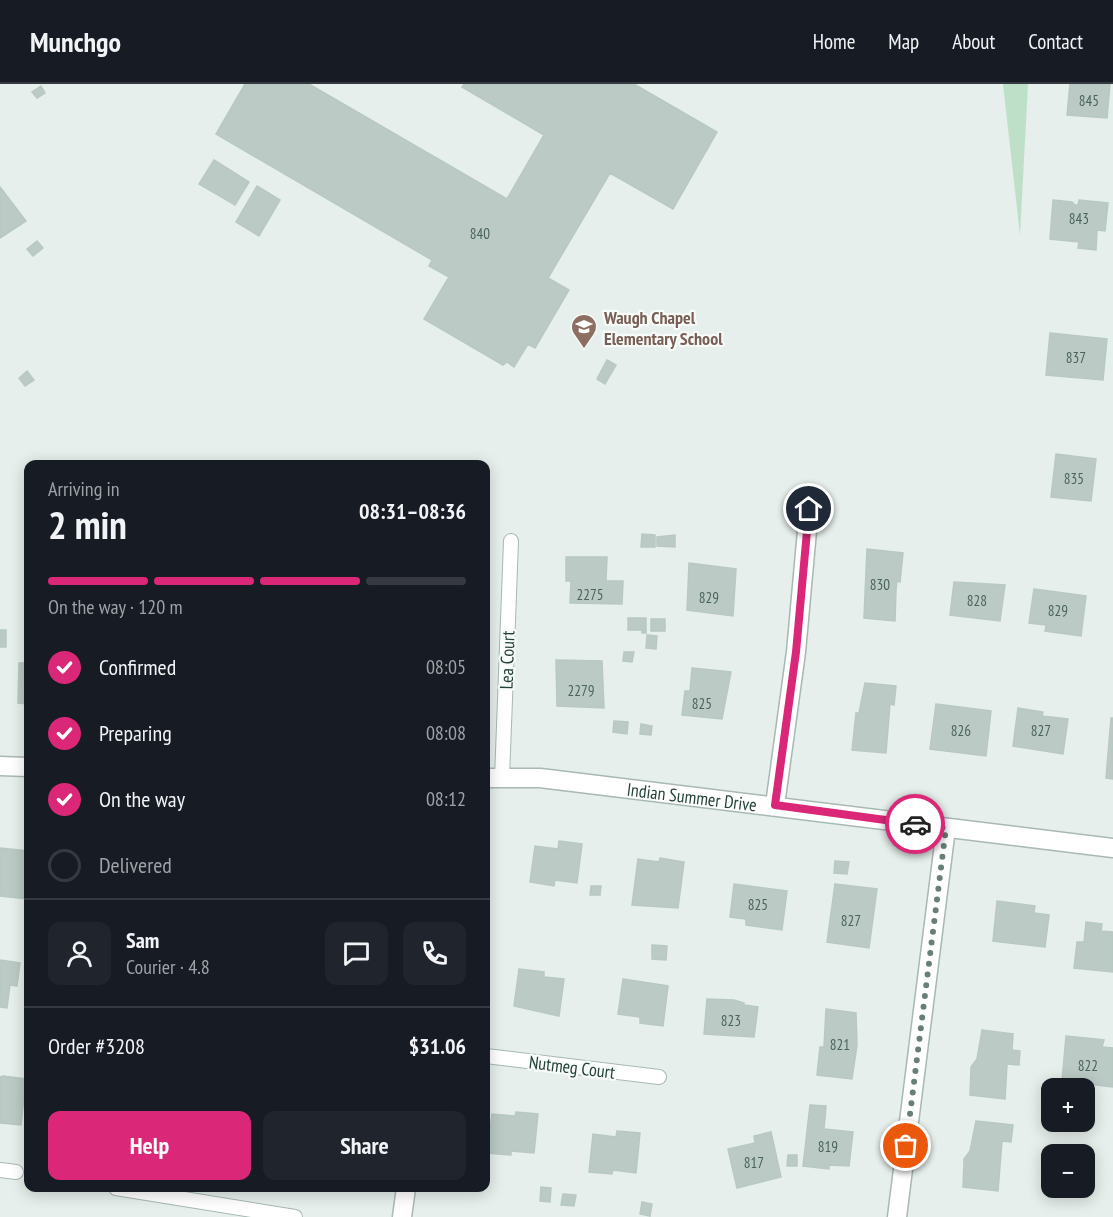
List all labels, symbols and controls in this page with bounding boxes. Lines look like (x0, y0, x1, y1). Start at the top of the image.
text: Munchgo (30, 23, 121, 60)
text: Home (813, 28, 855, 55)
text: Map (888, 28, 919, 55)
text: About (952, 28, 995, 55)
text: Contact (1028, 28, 1083, 55)
house number: 845 (1079, 91, 1099, 110)
house number: 843 (1069, 209, 1089, 228)
house number: 840 (470, 224, 490, 243)
place label: Waugh Chapel Elementary School (603, 306, 723, 350)
school or university icon: Waugh Chapel Elementary School (569, 312, 599, 350)
house number: 837 (1066, 348, 1086, 367)
house number: 835 (1064, 469, 1084, 488)
text: Arriving in (48, 476, 120, 502)
pin (783, 483, 834, 534)
icon: home (792, 492, 825, 525)
text: 08:31–08:36 (359, 497, 466, 525)
text: 2 min (48, 499, 127, 550)
house number: 830 (870, 575, 890, 594)
house number: 2275 (576, 585, 604, 604)
house number: 829 (699, 588, 719, 607)
house number: 828 (967, 591, 987, 610)
text: On the way · 120 m (48, 594, 183, 620)
house number: 829 (1048, 601, 1068, 620)
street label: Lea Court (494, 630, 520, 690)
icon: check (48, 651, 81, 684)
text: Confirmed (99, 653, 176, 681)
text: 08:05 (426, 654, 466, 680)
house number: 2279 (567, 681, 595, 700)
house number: 825 (692, 694, 712, 713)
icon: check (48, 717, 81, 750)
text: Preparing (99, 719, 172, 747)
text: 08:08 (426, 720, 466, 746)
house number: 826 (951, 721, 971, 740)
house number: 827 (1031, 721, 1051, 740)
street label: Indian Summer Drive (626, 777, 758, 816)
icon: check (48, 783, 81, 816)
text: On the way (99, 785, 185, 813)
text: 08:12 (426, 786, 466, 812)
courier (885, 794, 945, 854)
icon: car (899, 808, 932, 841)
text: Delivered (99, 851, 172, 879)
house number: 825 (748, 895, 768, 914)
house number: 827 (841, 911, 861, 930)
button: person (48, 922, 111, 985)
button: chat (325, 922, 388, 985)
button: phone (403, 922, 466, 985)
text: Sam (126, 926, 159, 954)
text: Courier · 4.8 (126, 954, 210, 980)
house number: 823 (721, 1011, 741, 1030)
text: Order #3208 (48, 1032, 145, 1060)
text: $31.06 (409, 1032, 466, 1060)
house number: 821 (830, 1035, 850, 1054)
street label: Nutmeg Court (528, 1050, 616, 1084)
house number: 822 (1078, 1056, 1098, 1075)
map controls (1041, 1078, 1095, 1198)
button: + (1041, 1078, 1095, 1132)
button: Help (48, 1111, 251, 1180)
button: Share (263, 1111, 466, 1180)
pin (880, 1120, 931, 1171)
icon: bag (889, 1129, 922, 1162)
house number: 819 (818, 1137, 838, 1156)
button: − (1041, 1144, 1095, 1198)
house number: 817 (744, 1153, 764, 1172)

